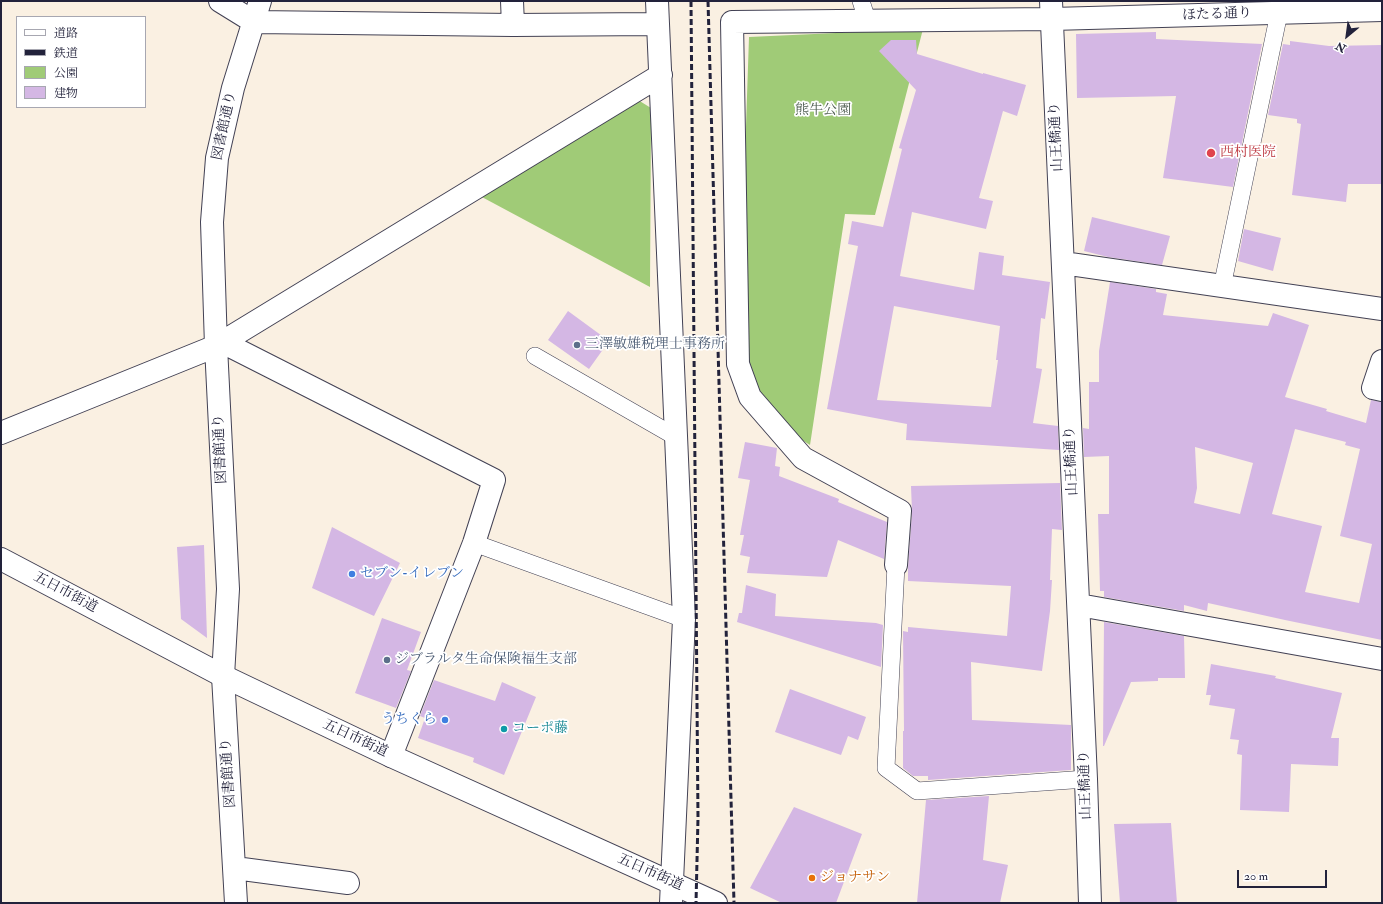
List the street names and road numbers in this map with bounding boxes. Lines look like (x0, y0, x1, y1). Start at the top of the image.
street label: ほたる通り (1182, 5, 1252, 25)
street label: 図書館通り (210, 90, 240, 162)
street label: 山王橋通り (1047, 102, 1067, 172)
street label: 図書館通り (211, 414, 231, 484)
street label: 山王橋通り (1062, 426, 1082, 496)
street label: 五日市街道 (30, 569, 100, 617)
street label: 五日市街道 (320, 717, 390, 761)
street label: 図書館通り (218, 737, 240, 809)
street label: 山王橋通り (1076, 750, 1096, 820)
street label: 五日市街道 (615, 851, 685, 895)

